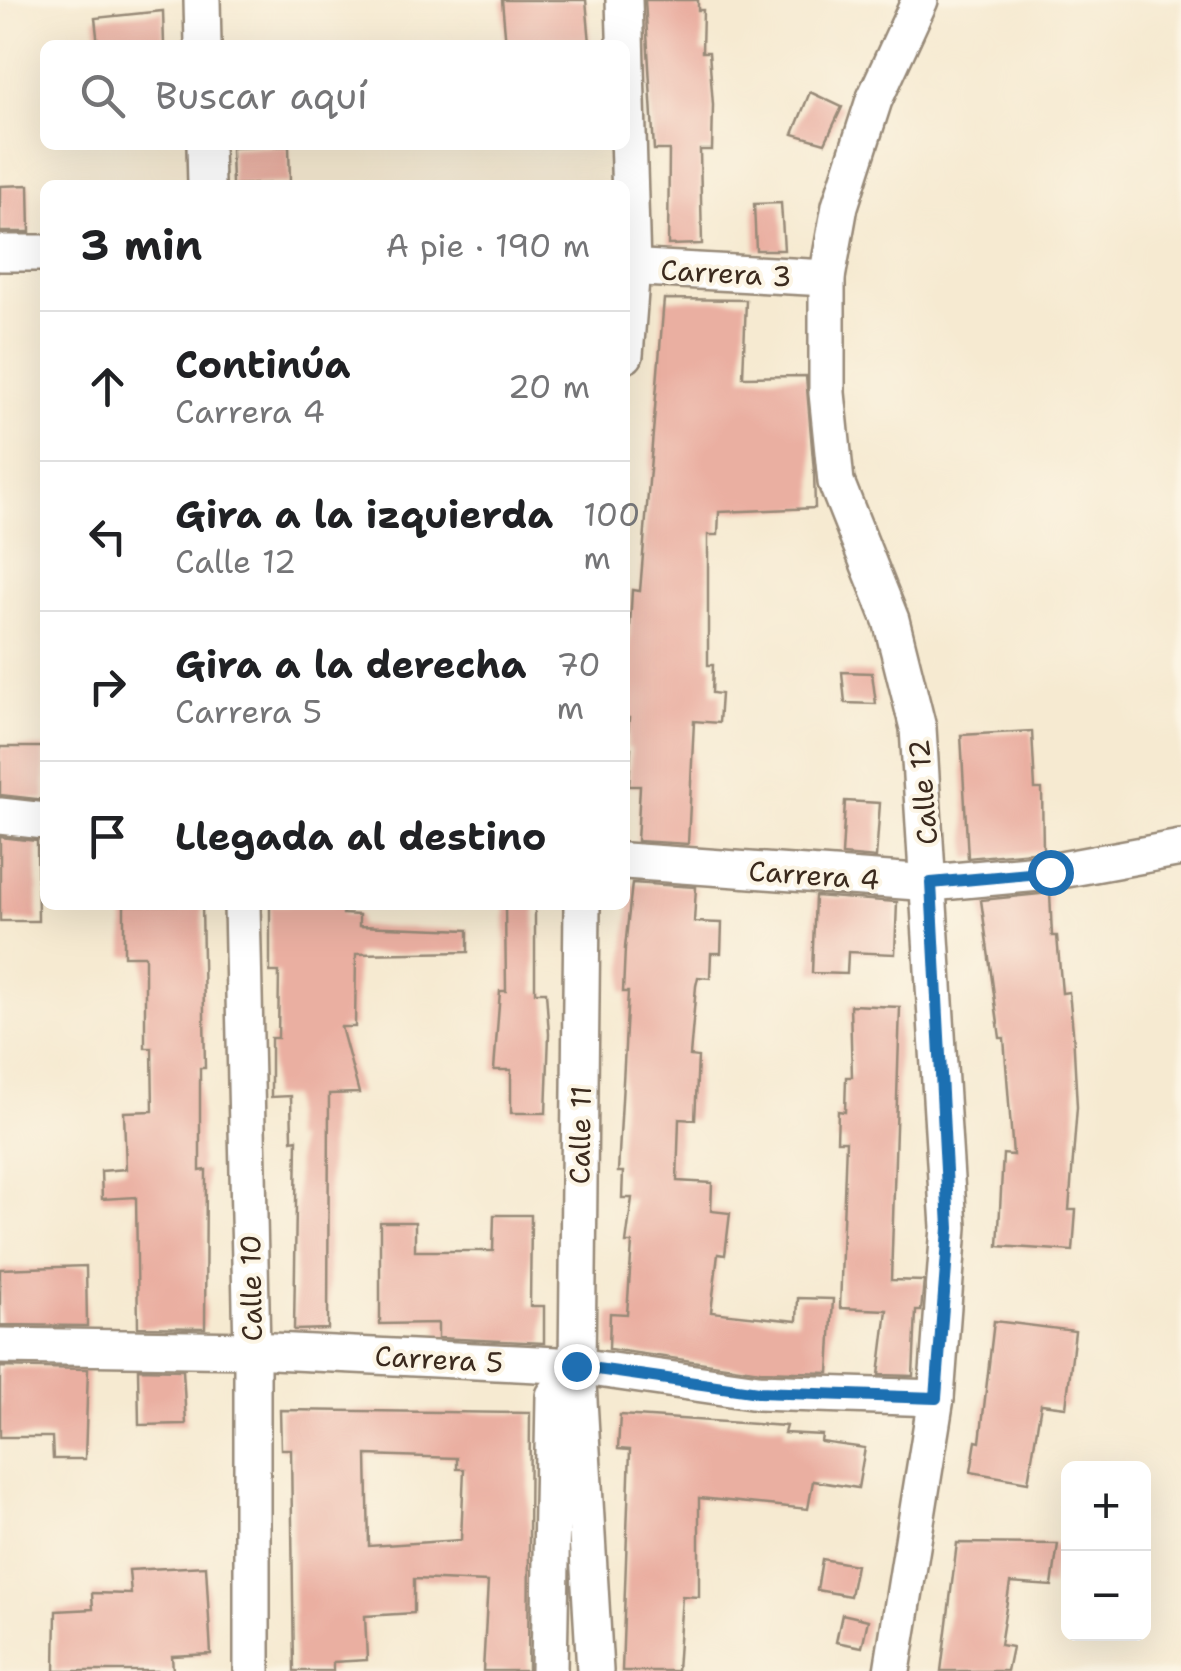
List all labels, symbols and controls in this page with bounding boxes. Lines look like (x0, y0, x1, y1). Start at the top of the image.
search box (40, 40, 630, 150)
icon: search (75, 68, 130, 123)
text: Buscar aquí (155, 70, 368, 121)
text: 3 min (80, 217, 202, 273)
text: A pie · 190 m (386, 224, 590, 267)
street label: Carrera 3 (660, 251, 792, 295)
text: Continúa (175, 339, 350, 390)
icon: ahead (80, 359, 135, 414)
text: 20 m (508, 365, 590, 408)
text: Carrera 4 (175, 390, 325, 433)
text: Gira a la izquierda (175, 489, 553, 540)
text: 100 m (583, 493, 640, 579)
icon: left (80, 509, 135, 564)
text: Calle 12 (175, 540, 296, 583)
text: Gira a la derecha (175, 639, 527, 690)
text: 70 m (557, 643, 601, 729)
icon: right (80, 659, 135, 714)
text: Carrera 5 (175, 690, 322, 733)
street label: Calle 12 (899, 738, 947, 846)
icon: arrive (80, 809, 135, 864)
text: Llegada al destino (175, 811, 546, 862)
route start (1028, 850, 1074, 896)
street label: Carrera 4 (747, 851, 881, 899)
street label: Calle 11 (560, 1085, 600, 1185)
street label: Calle 10 (231, 1234, 271, 1342)
street label: Carrera 5 (374, 1337, 504, 1381)
route end (554, 1344, 600, 1390)
map controls (1061, 1461, 1151, 1641)
button: + (1061, 1461, 1151, 1551)
button: − (1061, 1551, 1151, 1641)

